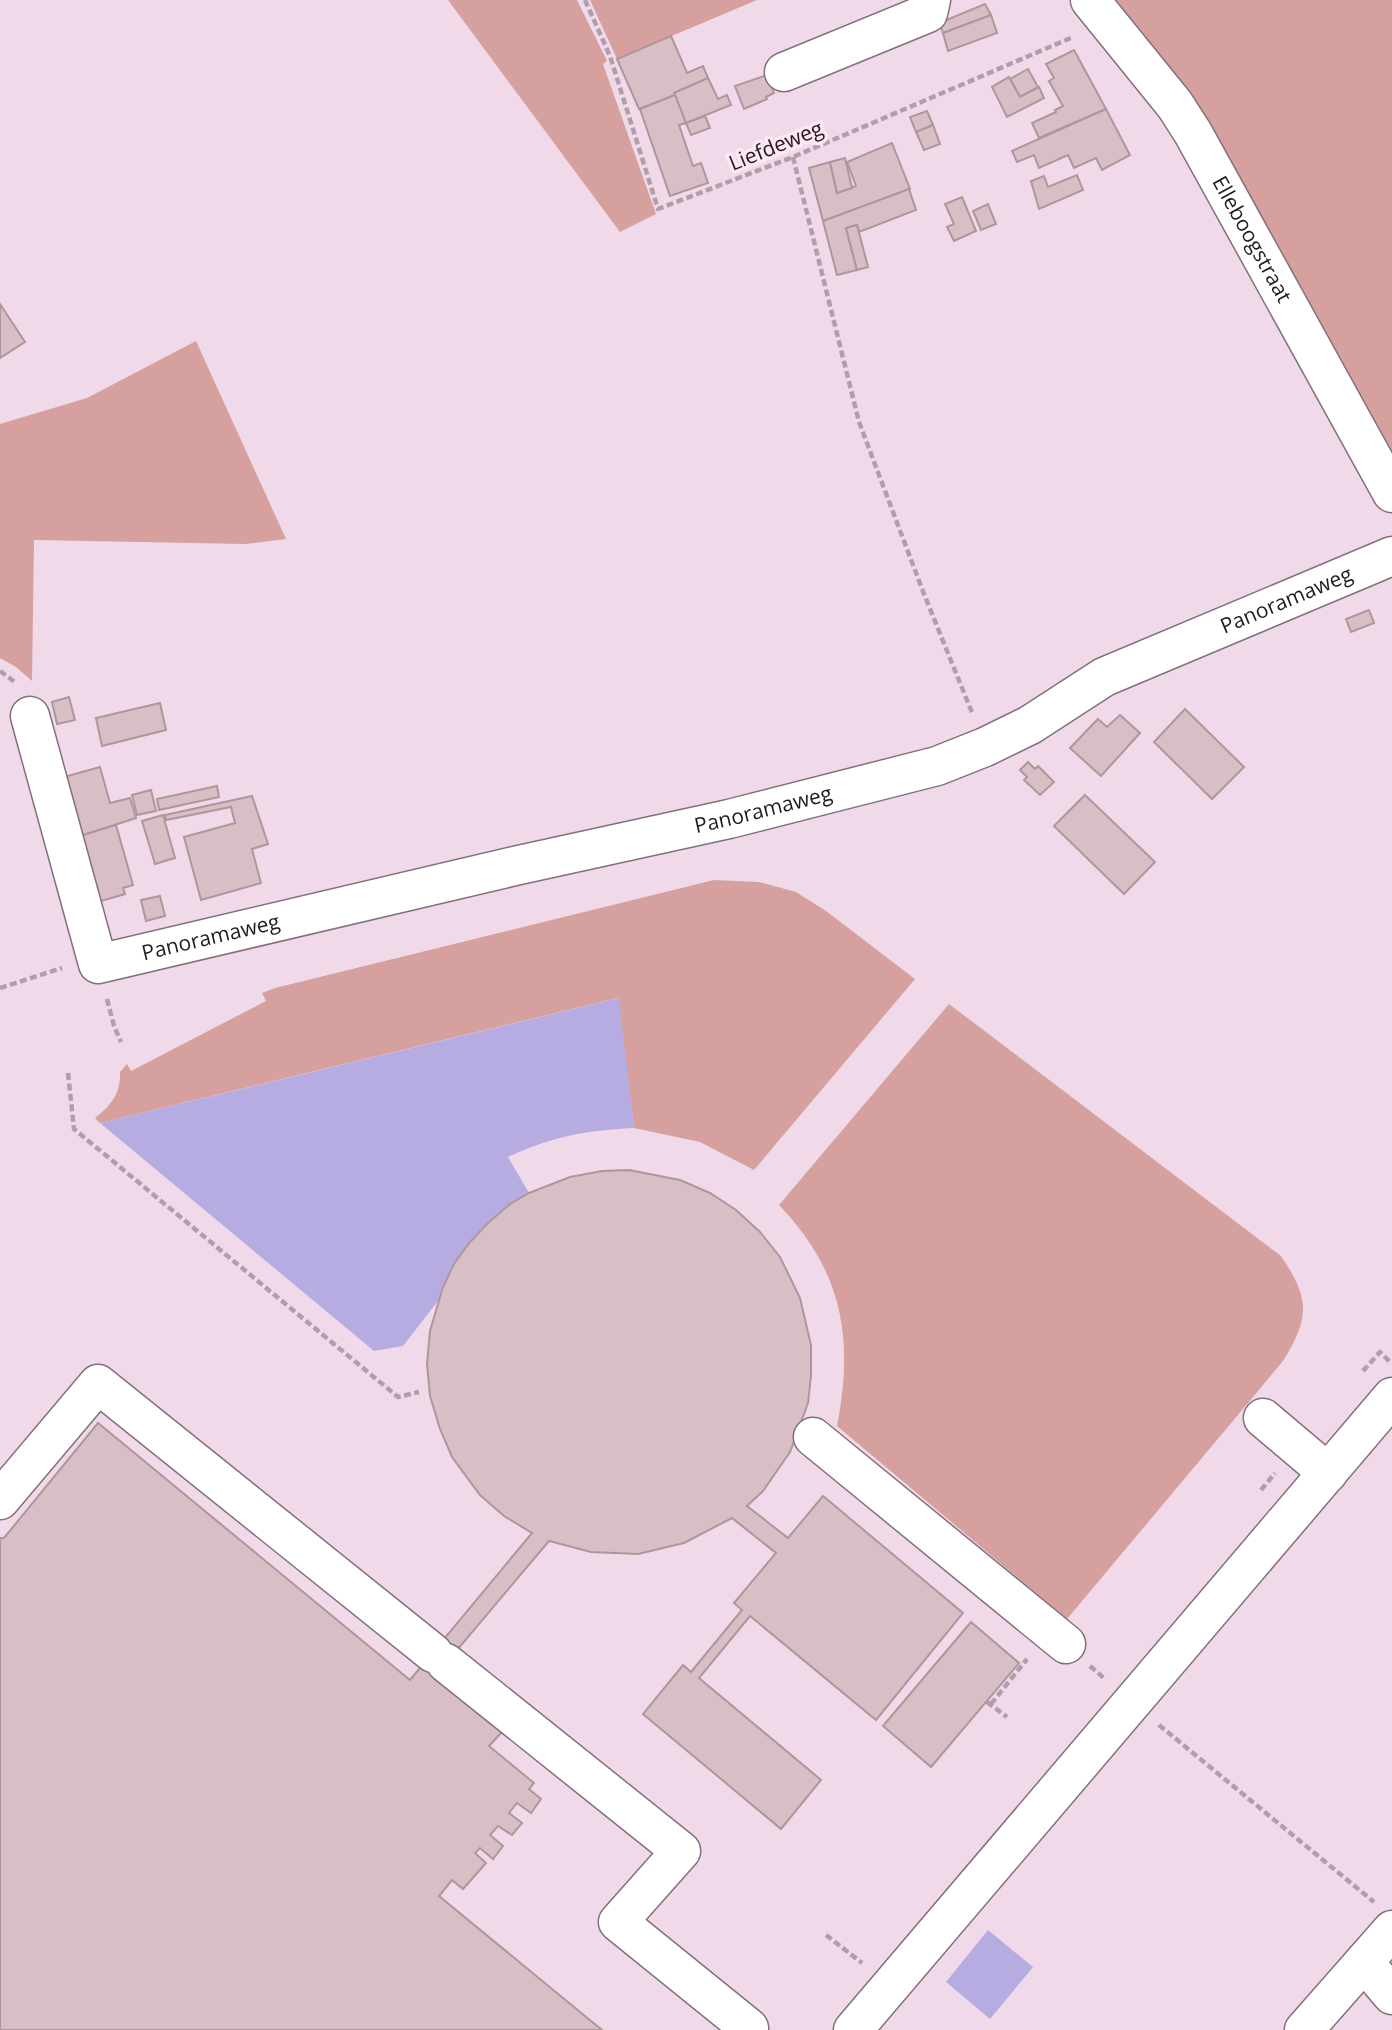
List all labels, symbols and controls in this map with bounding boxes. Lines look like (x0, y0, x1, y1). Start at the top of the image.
street label: Liefdeweg (724, 114, 827, 177)
street label: Elleboogstraat (1206, 171, 1299, 307)
street label: Panoramaweg (1216, 559, 1356, 640)
street label: Panoramaweg (692, 778, 835, 839)
street label: Panoramaweg (139, 907, 282, 966)

